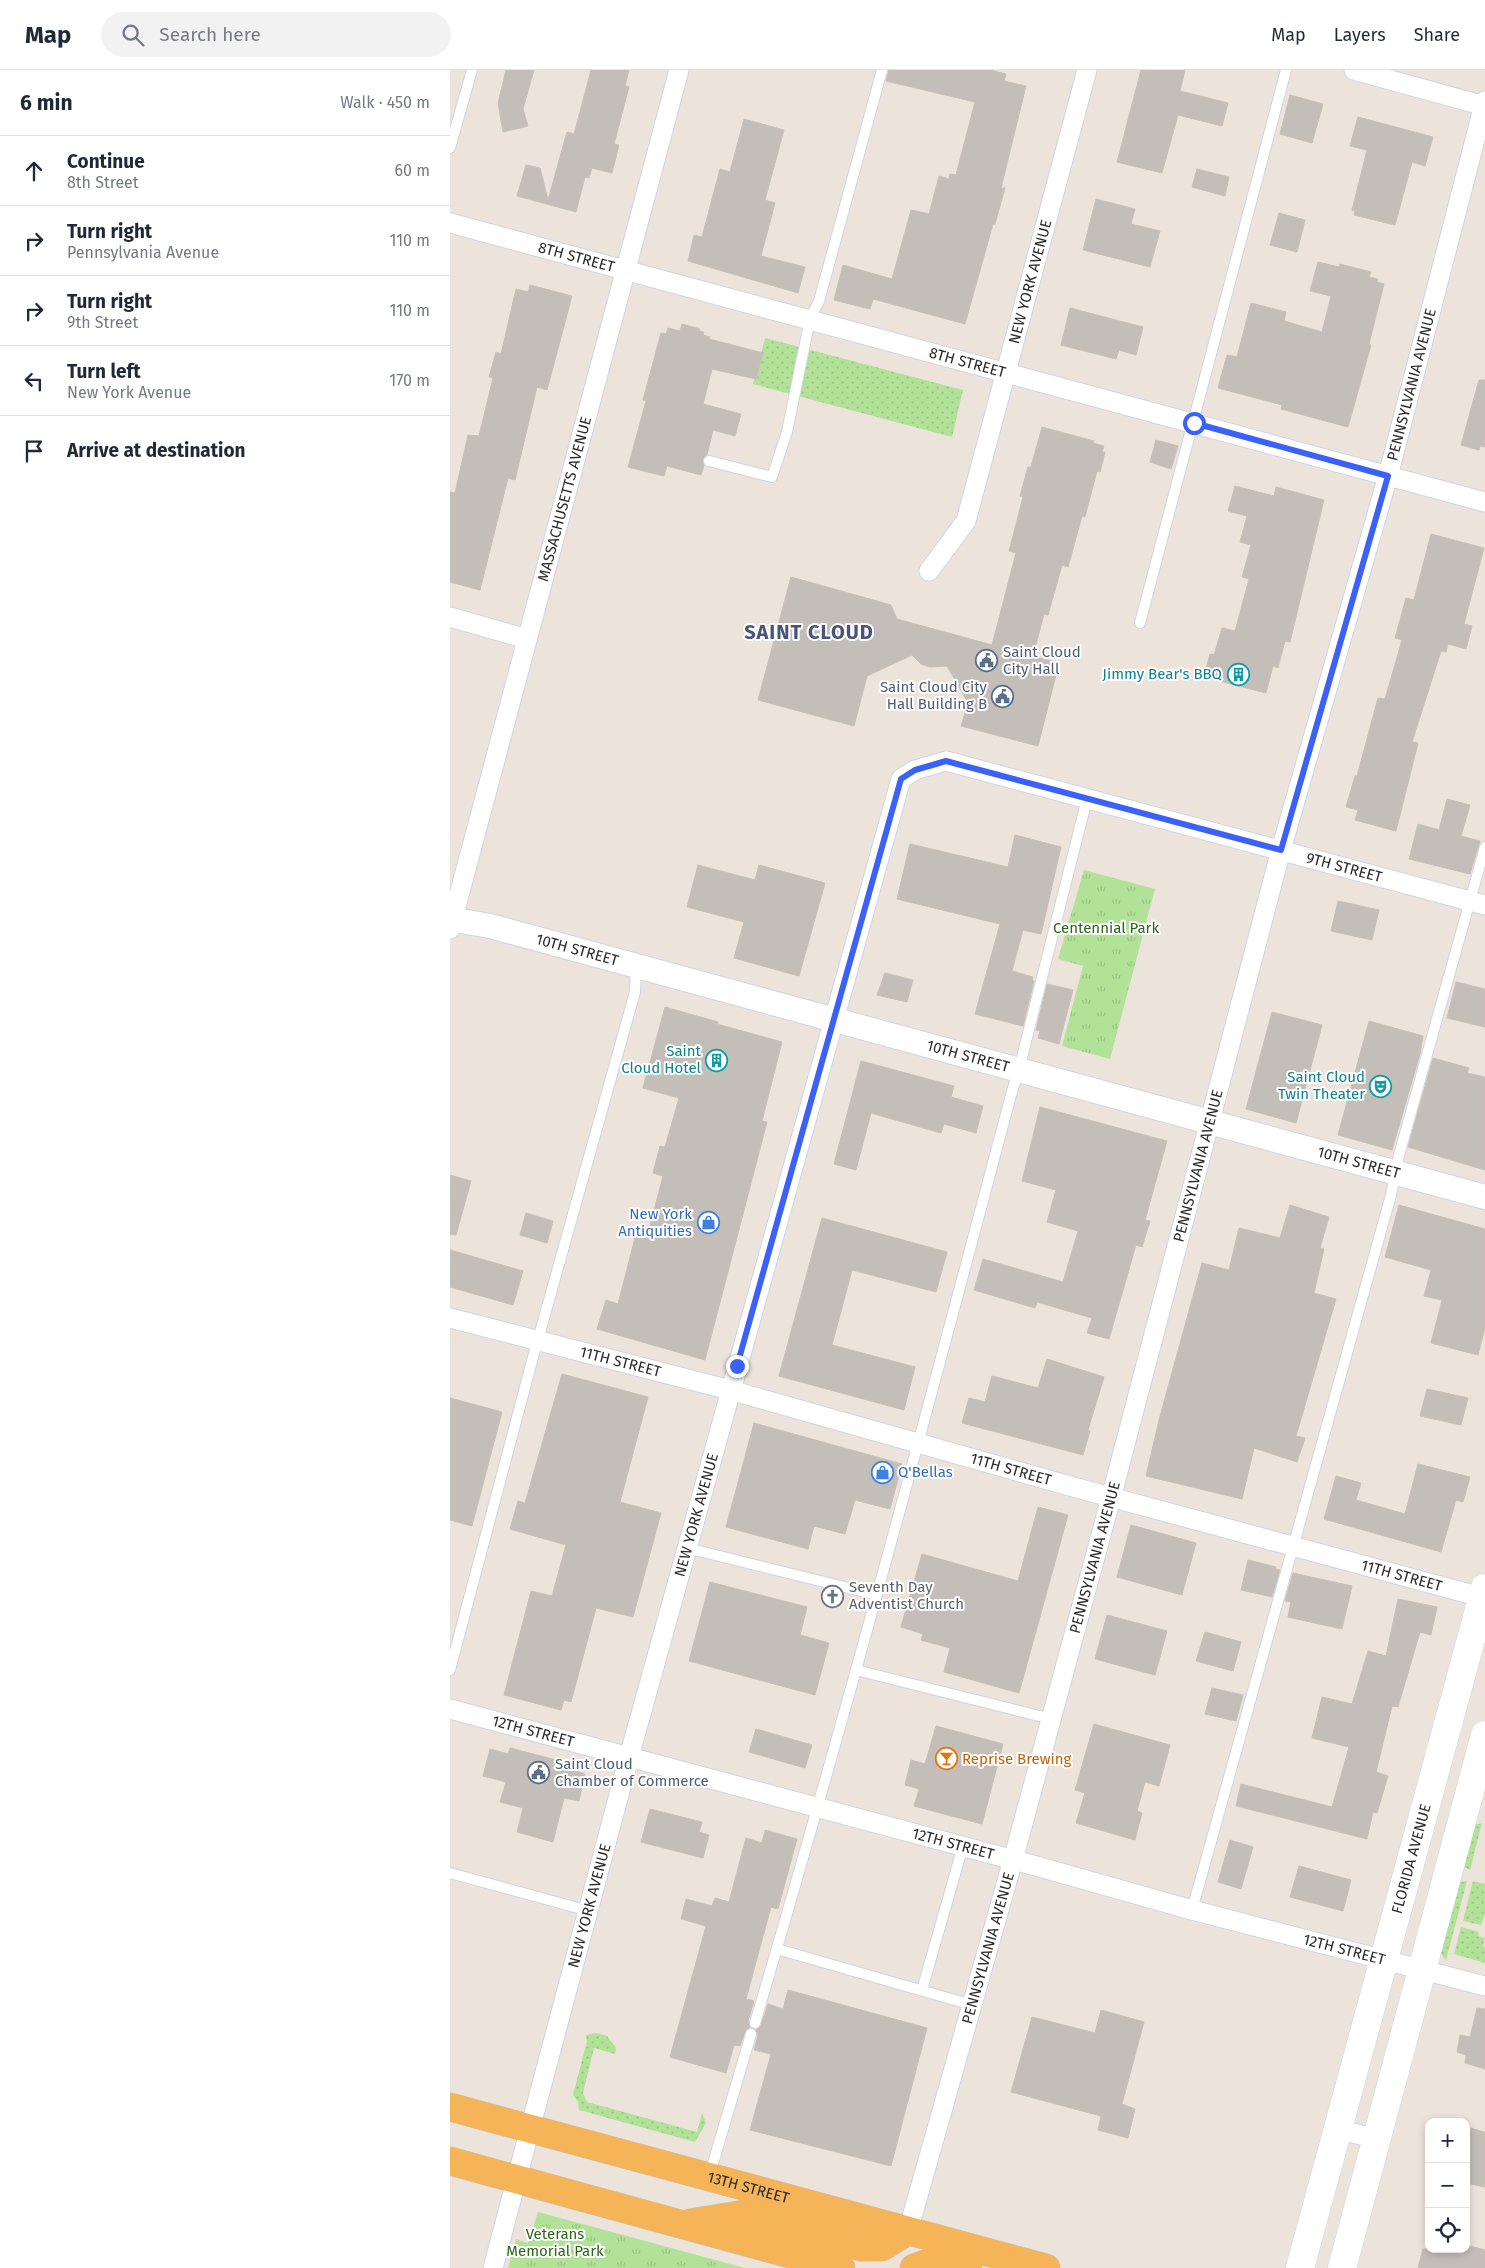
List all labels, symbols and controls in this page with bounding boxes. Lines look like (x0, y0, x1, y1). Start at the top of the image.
search box (101, 12, 451, 57)
text: Map (25, 21, 71, 49)
icon: search (119, 21, 147, 49)
text: Search here (159, 23, 261, 46)
text: Map (1271, 24, 1306, 46)
text: Layers (1334, 24, 1386, 46)
text: Share (1414, 24, 1460, 46)
text: 6 min (20, 90, 73, 116)
text: Walk · 450 m (340, 93, 430, 112)
text: Continue (67, 150, 145, 173)
icon: ahead (20, 157, 48, 185)
text: 60 m (395, 161, 430, 180)
text: 8th Street (67, 173, 139, 192)
street label: NEW YORK AVENUE (1005, 218, 1055, 346)
text: Turn right (67, 220, 152, 243)
icon: right (20, 227, 48, 255)
text: 110 m (389, 231, 430, 250)
street label: 8TH STREET (536, 238, 617, 276)
text: Pennsylvania Avenue (67, 243, 219, 262)
text: Turn right (67, 290, 152, 313)
icon: right (20, 297, 48, 325)
text: 110 m (389, 301, 430, 320)
street label: PENNSYLVANIA AVENUE (1383, 306, 1440, 463)
text: 9th Street (67, 313, 138, 332)
street label: 8TH STREET (927, 344, 1008, 381)
text: Turn left (67, 360, 141, 383)
icon: left (20, 367, 48, 395)
text: 170 m (389, 371, 430, 390)
text: New York Avenue (67, 383, 191, 402)
route start (1183, 412, 1206, 435)
street label: MASSACHUSETTS AVENUE (534, 415, 595, 583)
icon: arrive (20, 437, 48, 465)
text: Arrive at destination (67, 439, 246, 462)
district label: SAINT CLOUD (744, 620, 874, 644)
place label: Saint Cloud City Hall (1003, 643, 1081, 678)
public building icon: Saint Cloud City Hall (975, 649, 999, 673)
building icon: Jimmy Bear's BBQ (1226, 662, 1250, 686)
place label: Jimmy Bear's BBQ (1102, 665, 1222, 683)
place label: Saint Cloud City Hall Building B (880, 678, 988, 713)
public building icon: Saint Cloud City Hall Building B (991, 684, 1015, 708)
street label: 9TH STREET (1304, 849, 1384, 886)
park label: Centennial Park (1053, 919, 1159, 937)
street label: 10TH STREET (534, 930, 621, 970)
street label: 10TH STREET (925, 1036, 1012, 1076)
place label: Saint Cloud Hotel (621, 1042, 702, 1077)
building icon: Saint Cloud Hotel (705, 1048, 729, 1072)
place label: Saint Cloud Twin Theater (1278, 1068, 1365, 1103)
theatre icon: Saint Cloud Twin Theater (1369, 1074, 1393, 1098)
street label: PENNSYLVANIA AVENUE (1170, 1088, 1227, 1244)
street label: 10TH STREET (1315, 1143, 1402, 1183)
place label: New York Antiquities (618, 1205, 692, 1240)
shop icon: New York Antiquities (696, 1211, 720, 1235)
street label: 11TH STREET (578, 1343, 663, 1381)
route end (726, 1355, 749, 1378)
street label: 11TH STREET (968, 1449, 1054, 1489)
street label: NEW YORK AVENUE (671, 1451, 722, 1579)
shop icon: Q'Bellas (870, 1460, 894, 1484)
place label: Q'Bellas (898, 1463, 953, 1481)
street label: PENNSYLVANIA AVENUE (1066, 1480, 1124, 1635)
street label: 11TH STREET (1359, 1556, 1444, 1595)
place label: Seventh Day Adventist Church (849, 1578, 964, 1613)
church icon: Seventh Day Adventist Church (821, 1584, 845, 1608)
street label: 12TH STREET (490, 1712, 576, 1751)
bar icon: Reprise Brewing (934, 1747, 958, 1771)
place label: Reprise Brewing (962, 1750, 1072, 1768)
place label: Saint Cloud Chamber of Commerce (555, 1755, 709, 1790)
public building icon: Saint Cloud Chamber of Commerce (527, 1761, 551, 1785)
street label: FLORIDA AVENUE (1388, 1802, 1435, 1916)
street label: 12TH STREET (910, 1824, 996, 1863)
street label: NEW YORK AVENUE (564, 1842, 615, 1970)
street label: PENNSYLVANIA AVENUE (958, 1870, 1018, 2026)
street label: 12TH STREET (1301, 1930, 1387, 1969)
map controls (1425, 2118, 1470, 2253)
button: + (1425, 2118, 1470, 2163)
button: − (1425, 2163, 1470, 2208)
street label: 13TH STREET (705, 2168, 791, 2207)
button: locate (1425, 2208, 1470, 2253)
park label: Veterans Memorial Park (506, 2225, 604, 2260)

